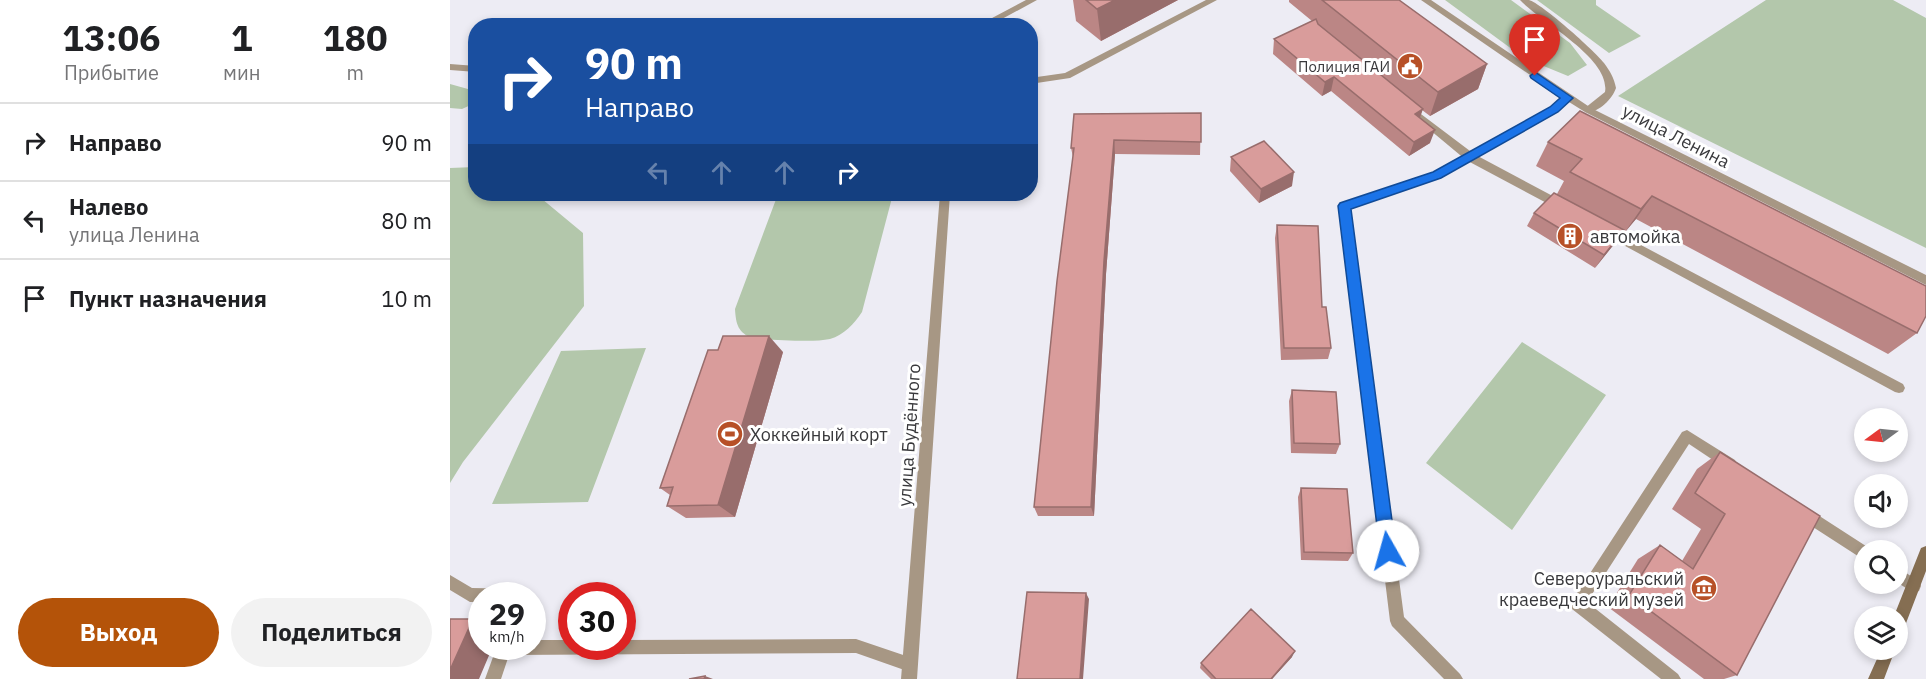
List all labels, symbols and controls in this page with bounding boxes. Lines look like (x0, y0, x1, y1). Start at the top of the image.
text: 13:06 (62, 14, 161, 61)
text: 1 (231, 14, 253, 61)
text: 180 (323, 14, 388, 61)
pin (1509, 14, 1560, 76)
icon: arrive (1518, 23, 1551, 56)
text: 90 m (585, 36, 683, 91)
icon: right (486, 42, 564, 120)
public building icon: Полиция ГАИ (1395, 51, 1425, 81)
place label: Полиция ГАИ (1298, 57, 1390, 76)
text: Прибытие (64, 59, 159, 86)
text: мин (223, 59, 260, 86)
text: m (346, 59, 364, 86)
text: Направо (585, 89, 694, 124)
street label: улица Ленина (1618, 99, 1734, 173)
icon: right (18, 126, 51, 159)
text: Направо (69, 128, 162, 157)
text: 90 m (381, 128, 432, 157)
icon: left (642, 156, 675, 189)
icon: ahead (705, 156, 738, 189)
icon: ahead (768, 156, 801, 189)
icon: right (831, 156, 864, 189)
text: Налево (69, 192, 148, 221)
icon: left (18, 204, 51, 237)
text: 80 m (381, 206, 432, 235)
text: улица Ленина (69, 221, 200, 248)
building icon: автомойка (1555, 221, 1585, 251)
place label: автомойка (1590, 225, 1681, 248)
icon: arrive (18, 282, 51, 315)
text: Пункт назначения (69, 284, 267, 313)
text: 10 m (381, 284, 432, 313)
street label: улица Будённого (893, 363, 925, 507)
north arrow (1854, 408, 1908, 462)
map controls (1854, 408, 1908, 660)
sports icon: Хоккейный корт (715, 419, 745, 449)
place label: Хоккейный корт (750, 423, 888, 446)
button: sound (1854, 474, 1908, 528)
position arrow (1356, 519, 1420, 583)
button: search (1854, 540, 1908, 594)
place label: Североуральский краеведческий музей (1499, 567, 1684, 611)
museum icon: Североуральский краеведческий музей (1689, 573, 1719, 603)
speed limit sign: 30 (558, 582, 636, 660)
text: 29 (489, 594, 525, 633)
button: Выход (18, 598, 219, 667)
button: Поделиться (231, 598, 432, 667)
button: layers (1854, 606, 1908, 660)
text: km/h (489, 627, 525, 646)

